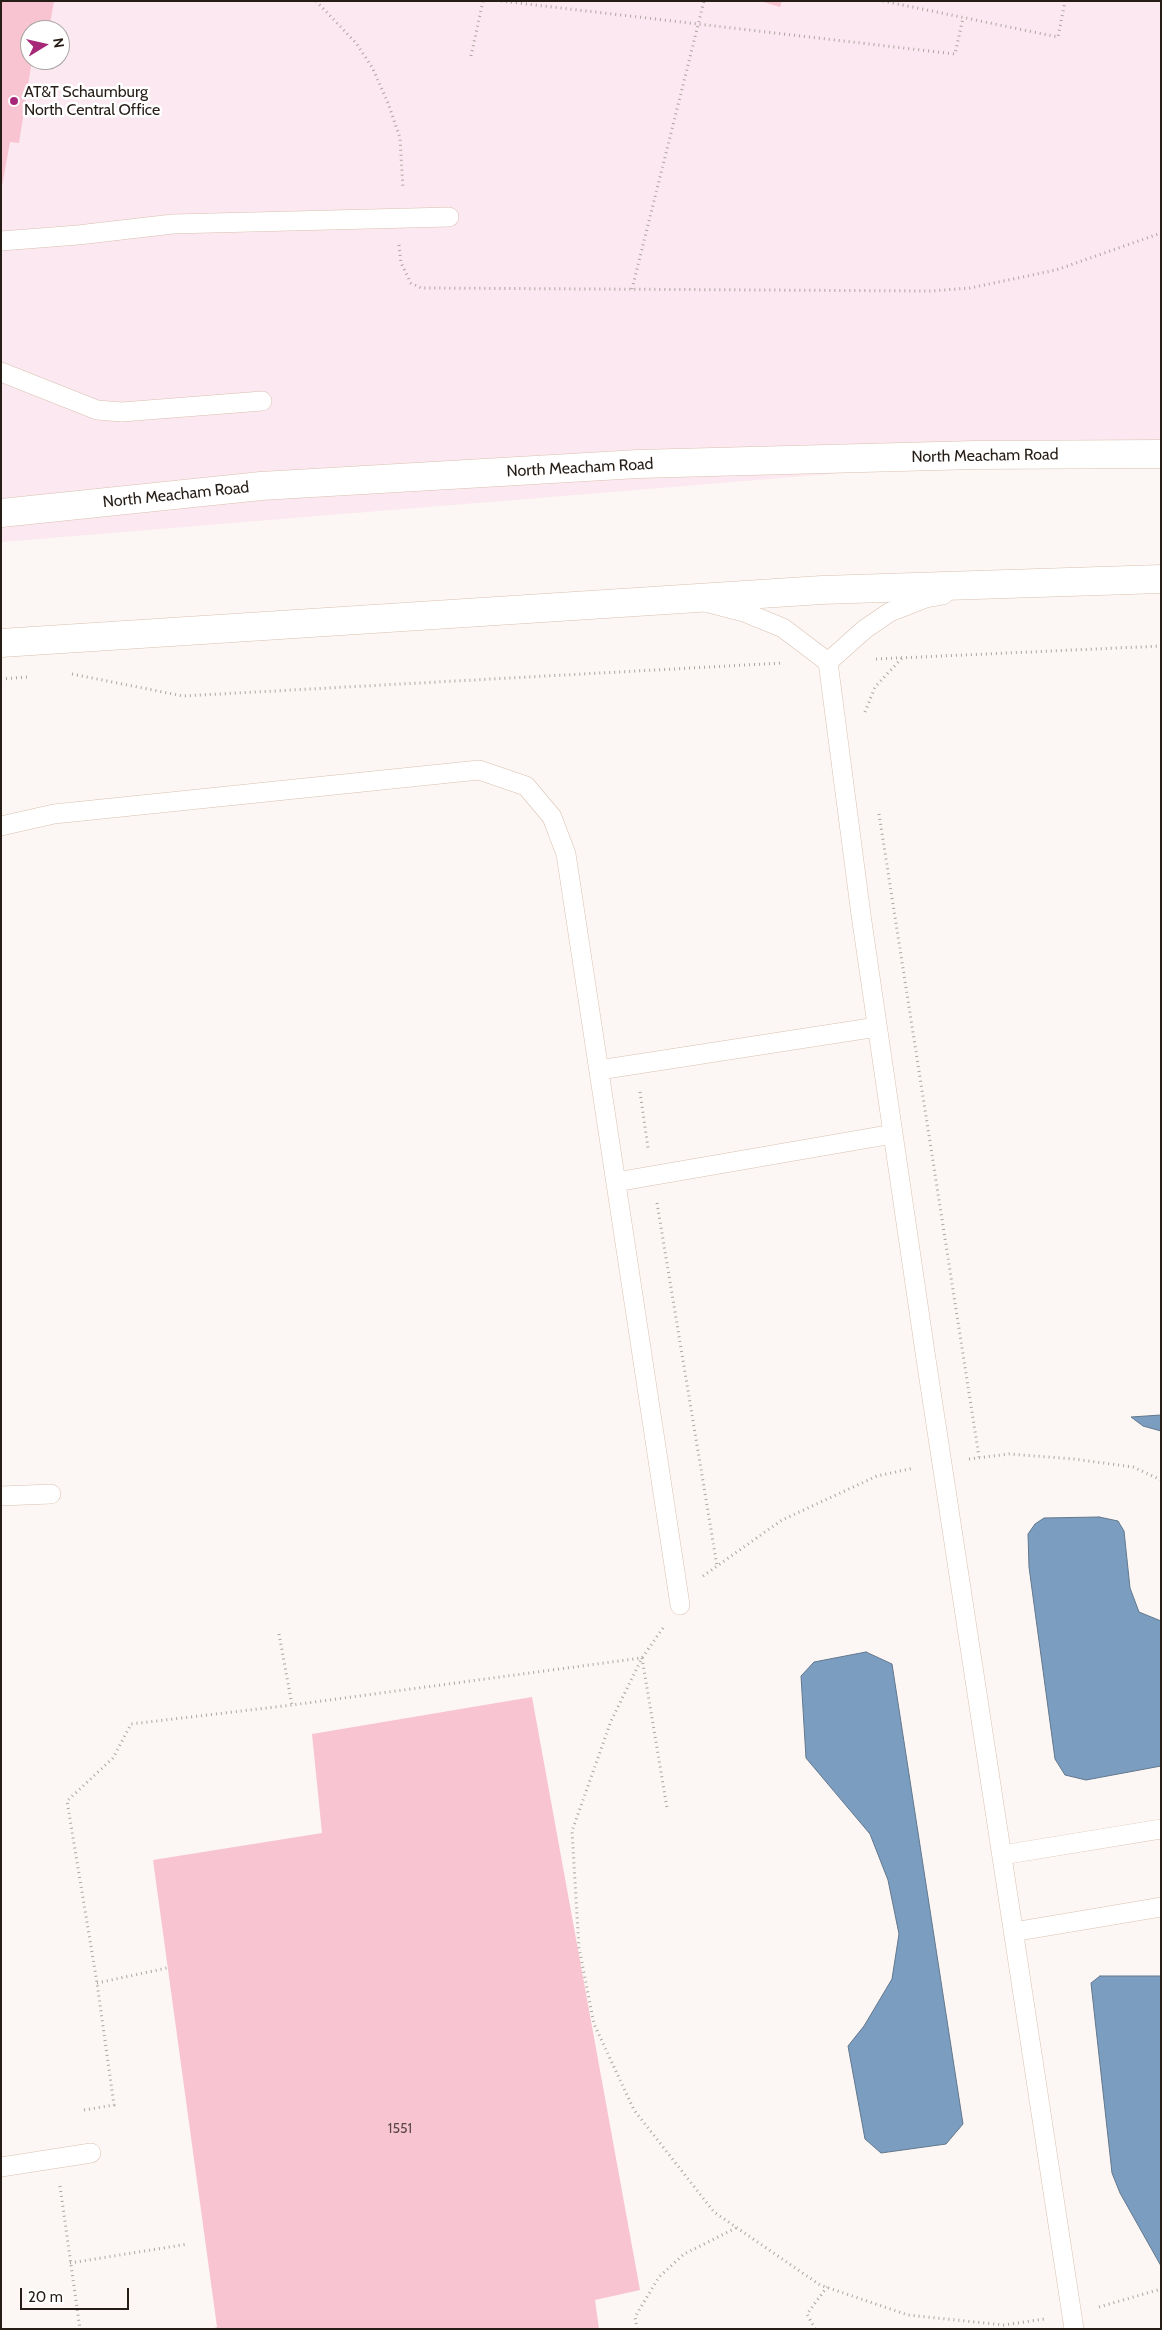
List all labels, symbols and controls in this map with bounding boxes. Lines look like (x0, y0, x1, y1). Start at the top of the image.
north arrow (20, 20, 70, 70)
text: N (49, 37, 68, 49)
place label: AT&T Schaumburg North Central Office (24, 82, 160, 120)
marker: AT&T Schaumburg North Central Office (8, 95, 20, 107)
street label: North Meacham Road (911, 445, 1059, 467)
street label: North Meacham Road (506, 455, 654, 481)
street label: North Meacham Road (102, 478, 250, 512)
house number: 1551 (388, 2121, 412, 2137)
scale bar (22, 2278, 131, 2310)
text: 20 m (28, 2288, 63, 2306)

